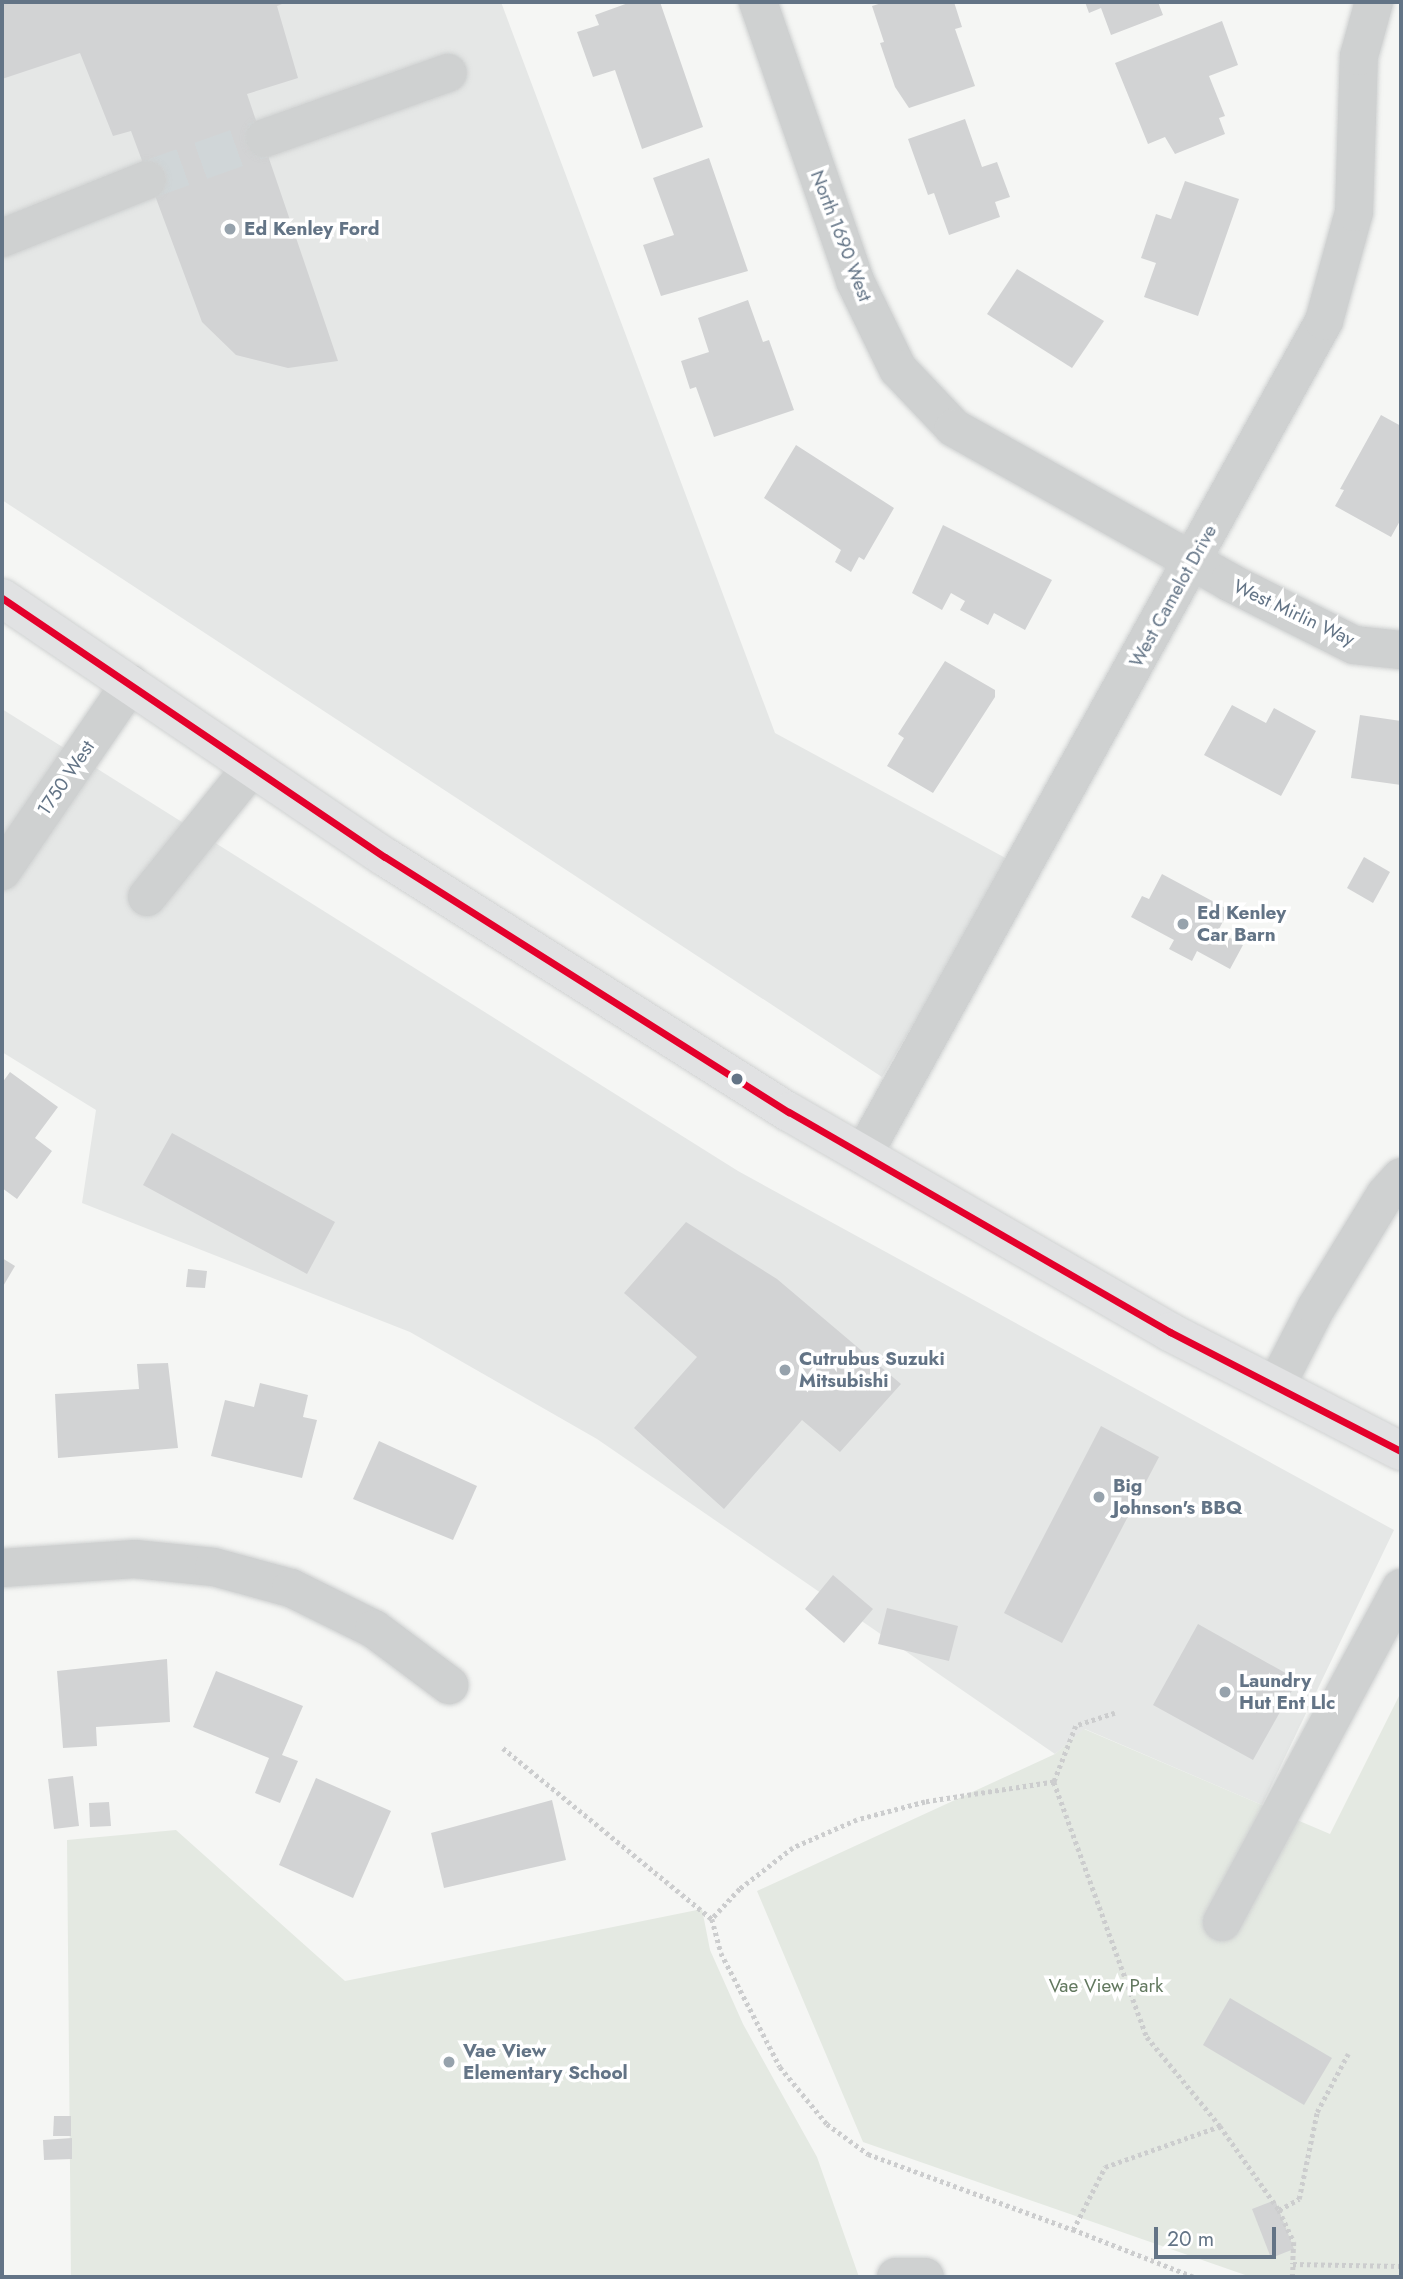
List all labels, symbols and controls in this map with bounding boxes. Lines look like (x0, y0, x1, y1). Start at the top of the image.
street label: North 1690 West (806, 167, 876, 305)
place label: Ed Kenley Ford (244, 218, 379, 240)
marker: Ed Kenley Ford (222, 221, 238, 237)
street label: West Camelot Drive (1124, 521, 1222, 671)
street label: West Mirlin Way (1230, 575, 1358, 651)
street label: 1750 West (33, 736, 99, 820)
place label: Ed Kenley Car Barn (1197, 902, 1286, 946)
marker: Ed Kenley Car Barn (1175, 916, 1191, 932)
unlabelled marker (730, 1072, 744, 1086)
place label: Cutrubus Suzuki Mitsubishi (799, 1348, 945, 1392)
marker: Cutrubus Suzuki Mitsubishi (777, 1362, 793, 1378)
place label: Big Johnson's BBQ (1113, 1475, 1242, 1519)
marker: Big Johnson's BBQ (1091, 1489, 1107, 1505)
place label: Laundry Hut Ent Llc (1239, 1670, 1335, 1714)
marker: Laundry Hut Ent Llc (1217, 1684, 1233, 1700)
park label: Vae View Park (1049, 1975, 1163, 1997)
place label: Vae View Elementary School (463, 2040, 628, 2084)
marker: Vae View Elementary School (441, 2054, 457, 2070)
scale bar (1158, 2212, 1280, 2256)
text: 20 m (1167, 2224, 1214, 2254)

